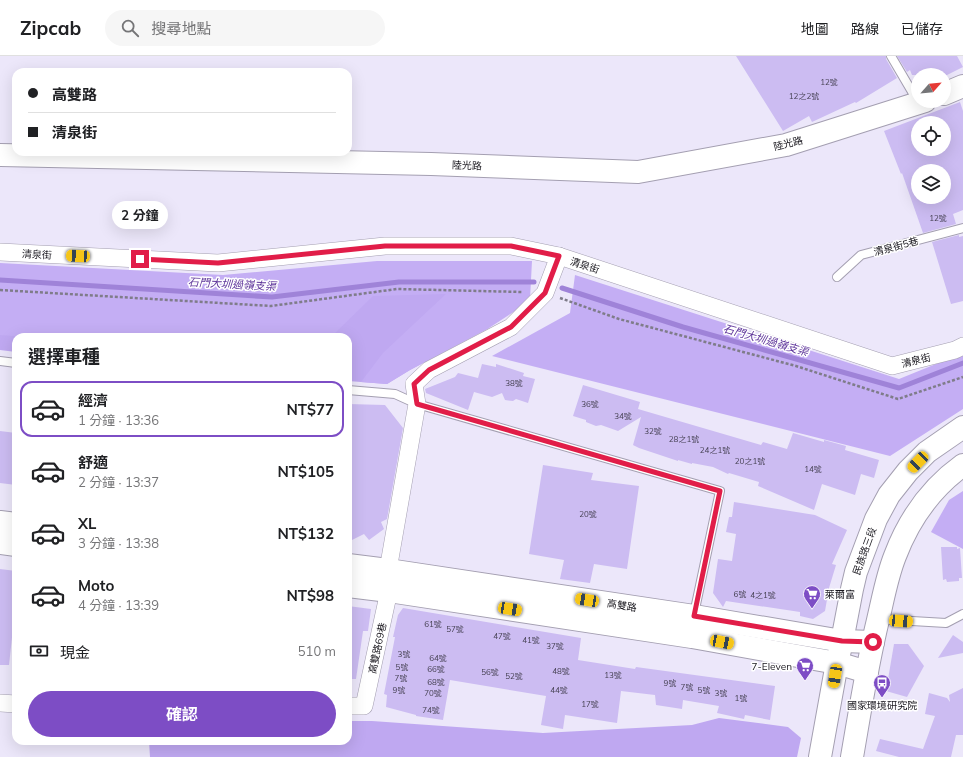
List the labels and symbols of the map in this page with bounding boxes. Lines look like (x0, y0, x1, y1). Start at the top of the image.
north arrow (911, 68, 951, 108)
house number: 12號 (820, 77, 838, 87)
house number: 12之2號 (789, 91, 819, 101)
street label: 陸光路 (772, 134, 804, 153)
street label: 陸光路 (452, 158, 482, 173)
callout: 2 分鐘 (112, 201, 168, 229)
house number: 12號 (929, 213, 947, 223)
street label: 清泉街5巷 (872, 234, 920, 259)
street label: 清泉街 (22, 247, 52, 262)
car (66, 249, 90, 263)
route end (131, 250, 149, 268)
street label: 清泉街 (569, 255, 601, 276)
water label: 石門大圳過嶺支渠 (188, 275, 278, 293)
water label: 石門大圳過嶺支渠 (722, 321, 812, 359)
street label: 清泉街 (900, 351, 932, 370)
house number: 38號 (505, 378, 523, 388)
house number: 36號 (581, 399, 599, 409)
house number: 34號 (614, 411, 632, 421)
house number: 32號 (644, 426, 662, 436)
house number: 28之1號 (669, 434, 699, 444)
house number: 24之1號 (700, 445, 730, 455)
car (905, 449, 931, 475)
house number: 20之1號 (735, 456, 765, 466)
house number: 14號 (804, 464, 822, 474)
house number: 20號 (579, 509, 597, 519)
street label: 民族路三段 (850, 525, 879, 577)
supermarket icon: 萊爾富 (802, 584, 822, 609)
place label: 萊爾富 (825, 588, 855, 601)
house number: 6號 (734, 589, 746, 599)
house number: 4之1號 (750, 590, 776, 600)
car (574, 592, 600, 608)
street label: 高雙路 (606, 597, 638, 614)
car (497, 601, 523, 617)
car (889, 614, 913, 628)
house number: 61號 (424, 619, 442, 629)
street label: 高雙路69巷 (366, 621, 389, 675)
house number: 57號 (446, 624, 464, 634)
house number: 47號 (493, 631, 511, 641)
route start (864, 633, 882, 651)
car (709, 634, 735, 650)
house number: 41號 (522, 635, 540, 645)
house number: 37號 (546, 641, 564, 651)
house number: 3號 (398, 649, 410, 659)
house number: 64號 (429, 653, 447, 663)
supermarket icon: 7-Eleven (795, 656, 815, 681)
place label: 7-Eleven (752, 660, 792, 673)
house number: 5號 (396, 662, 408, 672)
car (827, 663, 843, 689)
house number: 66號 (427, 664, 445, 674)
house number: 48號 (552, 666, 570, 676)
house number: 56號 (481, 667, 499, 677)
house number: 13號 (604, 670, 622, 680)
house number: 52號 (505, 671, 523, 681)
house number: 7號 (395, 673, 407, 683)
bus stop icon: 國家環境研究院 (872, 673, 892, 698)
house number: 68號 (427, 677, 445, 687)
house number: 9號 (664, 678, 676, 688)
house number: 7號 (681, 682, 693, 692)
house number: 9號 (393, 685, 405, 695)
house number: 44號 (550, 685, 568, 695)
house number: 5號 (698, 685, 710, 695)
house number: 70號 (424, 688, 442, 698)
house number: 3號 (715, 688, 727, 698)
house number: 1號 (735, 693, 747, 703)
house number: 17號 (581, 699, 599, 709)
place label: 國家環境研究院 (847, 699, 917, 712)
house number: 74號 (422, 705, 440, 715)

